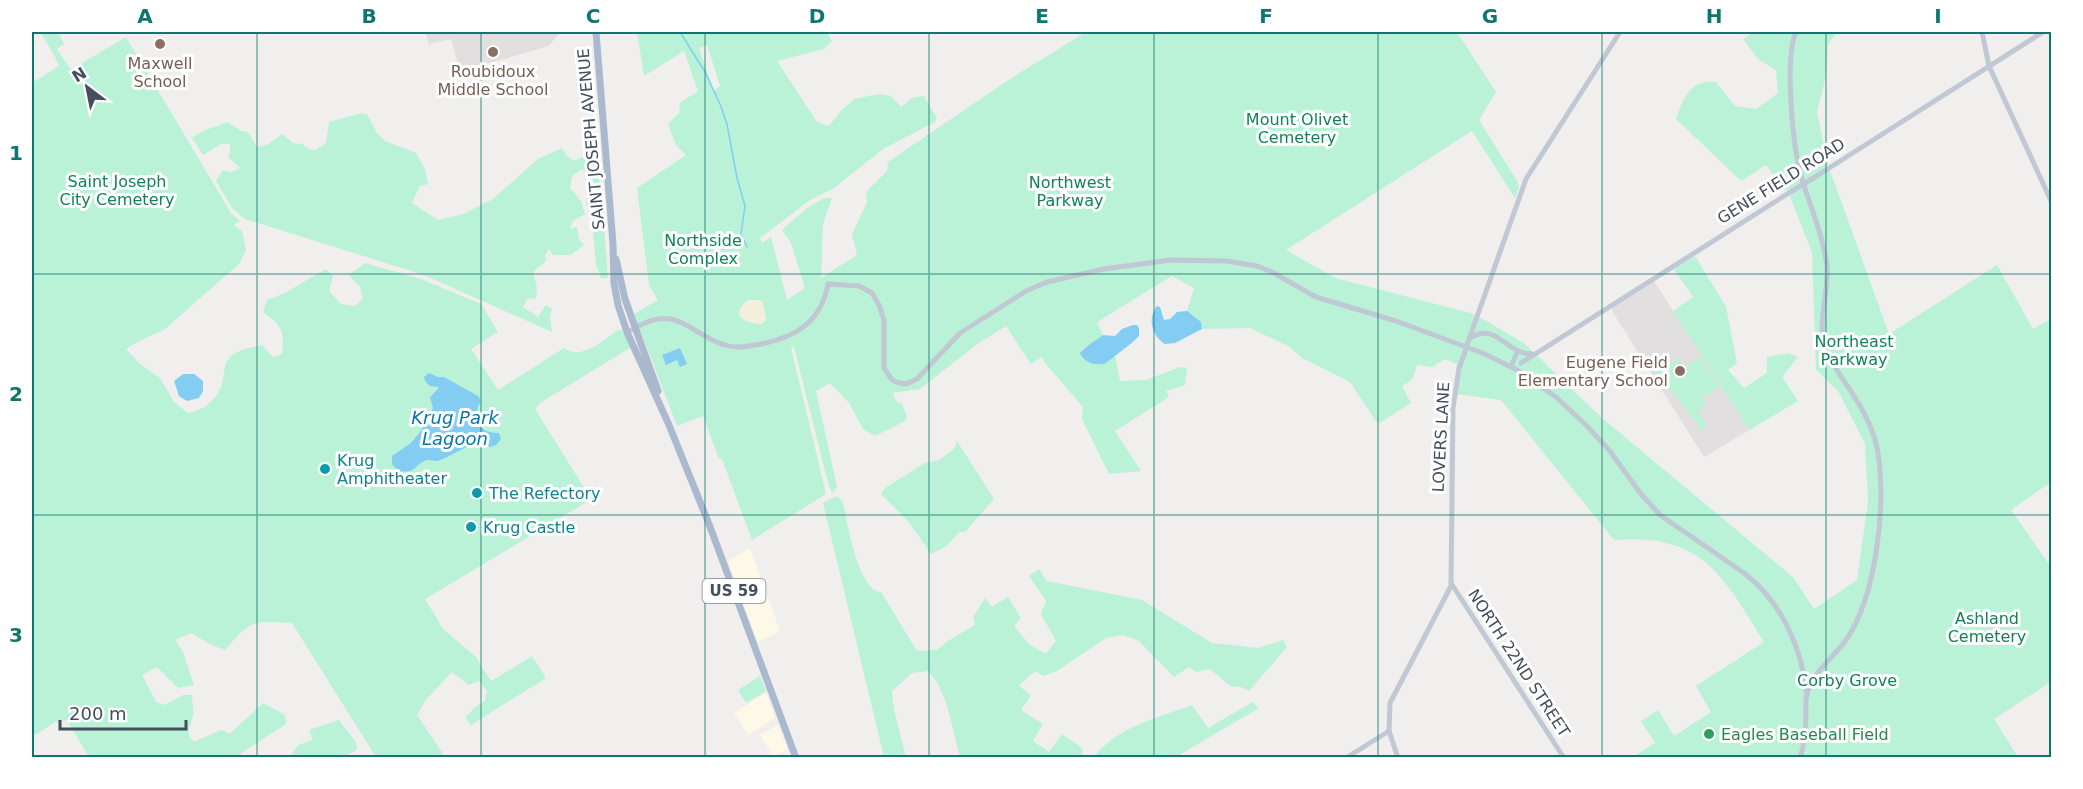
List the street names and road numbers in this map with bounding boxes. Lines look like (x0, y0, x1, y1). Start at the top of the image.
street label: SAINT JOSEPH AVENUE (574, 47, 608, 231)
street label: GENE FIELD ROAD (1714, 134, 1848, 228)
street label: LOVERS LANE (1429, 381, 1453, 493)
road number: US 59 (702, 579, 766, 603)
street label: NORTH 22ND STREET (1464, 586, 1574, 741)

